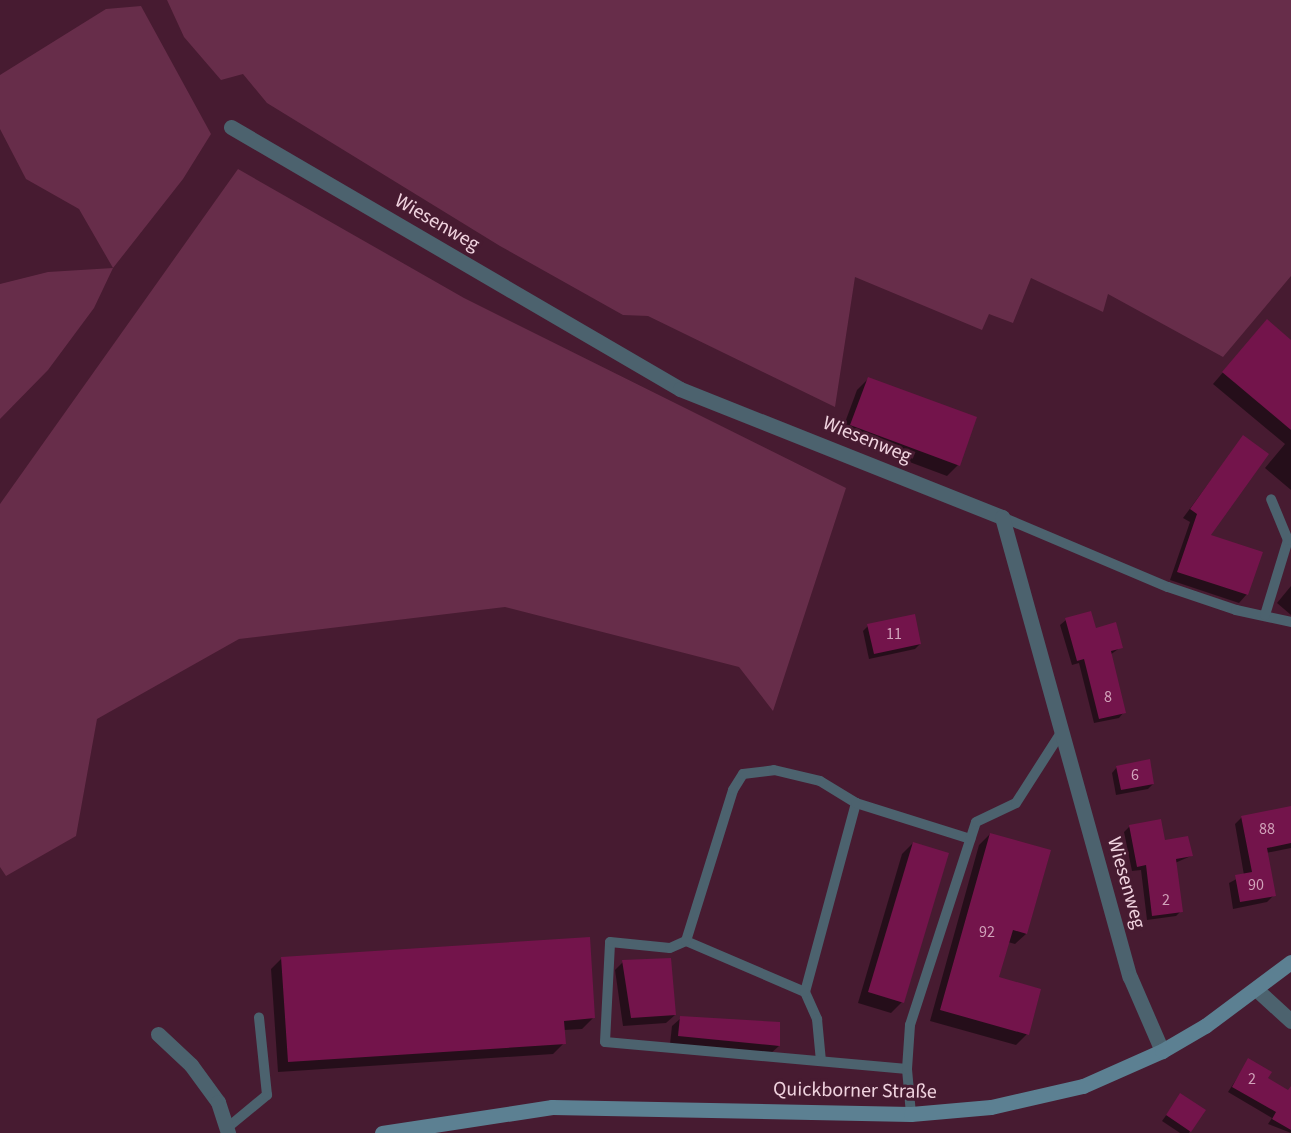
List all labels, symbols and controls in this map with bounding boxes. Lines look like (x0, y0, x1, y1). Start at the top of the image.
street label: Wiesenweg (390, 189, 484, 257)
street label: Wiesenweg (819, 411, 915, 469)
house number: 11 (886, 624, 902, 644)
house number: 8 (1104, 687, 1112, 707)
house number: 6 (1131, 765, 1139, 785)
house number: 88 (1259, 819, 1275, 839)
street label: Wiesenweg (1102, 835, 1150, 931)
house number: 90 (1248, 875, 1264, 895)
house number: 2 (1162, 890, 1170, 910)
house number: 92 (979, 922, 995, 942)
house number: 2 (1248, 1069, 1256, 1089)
street label: Quickborner Straße (773, 1078, 937, 1104)

